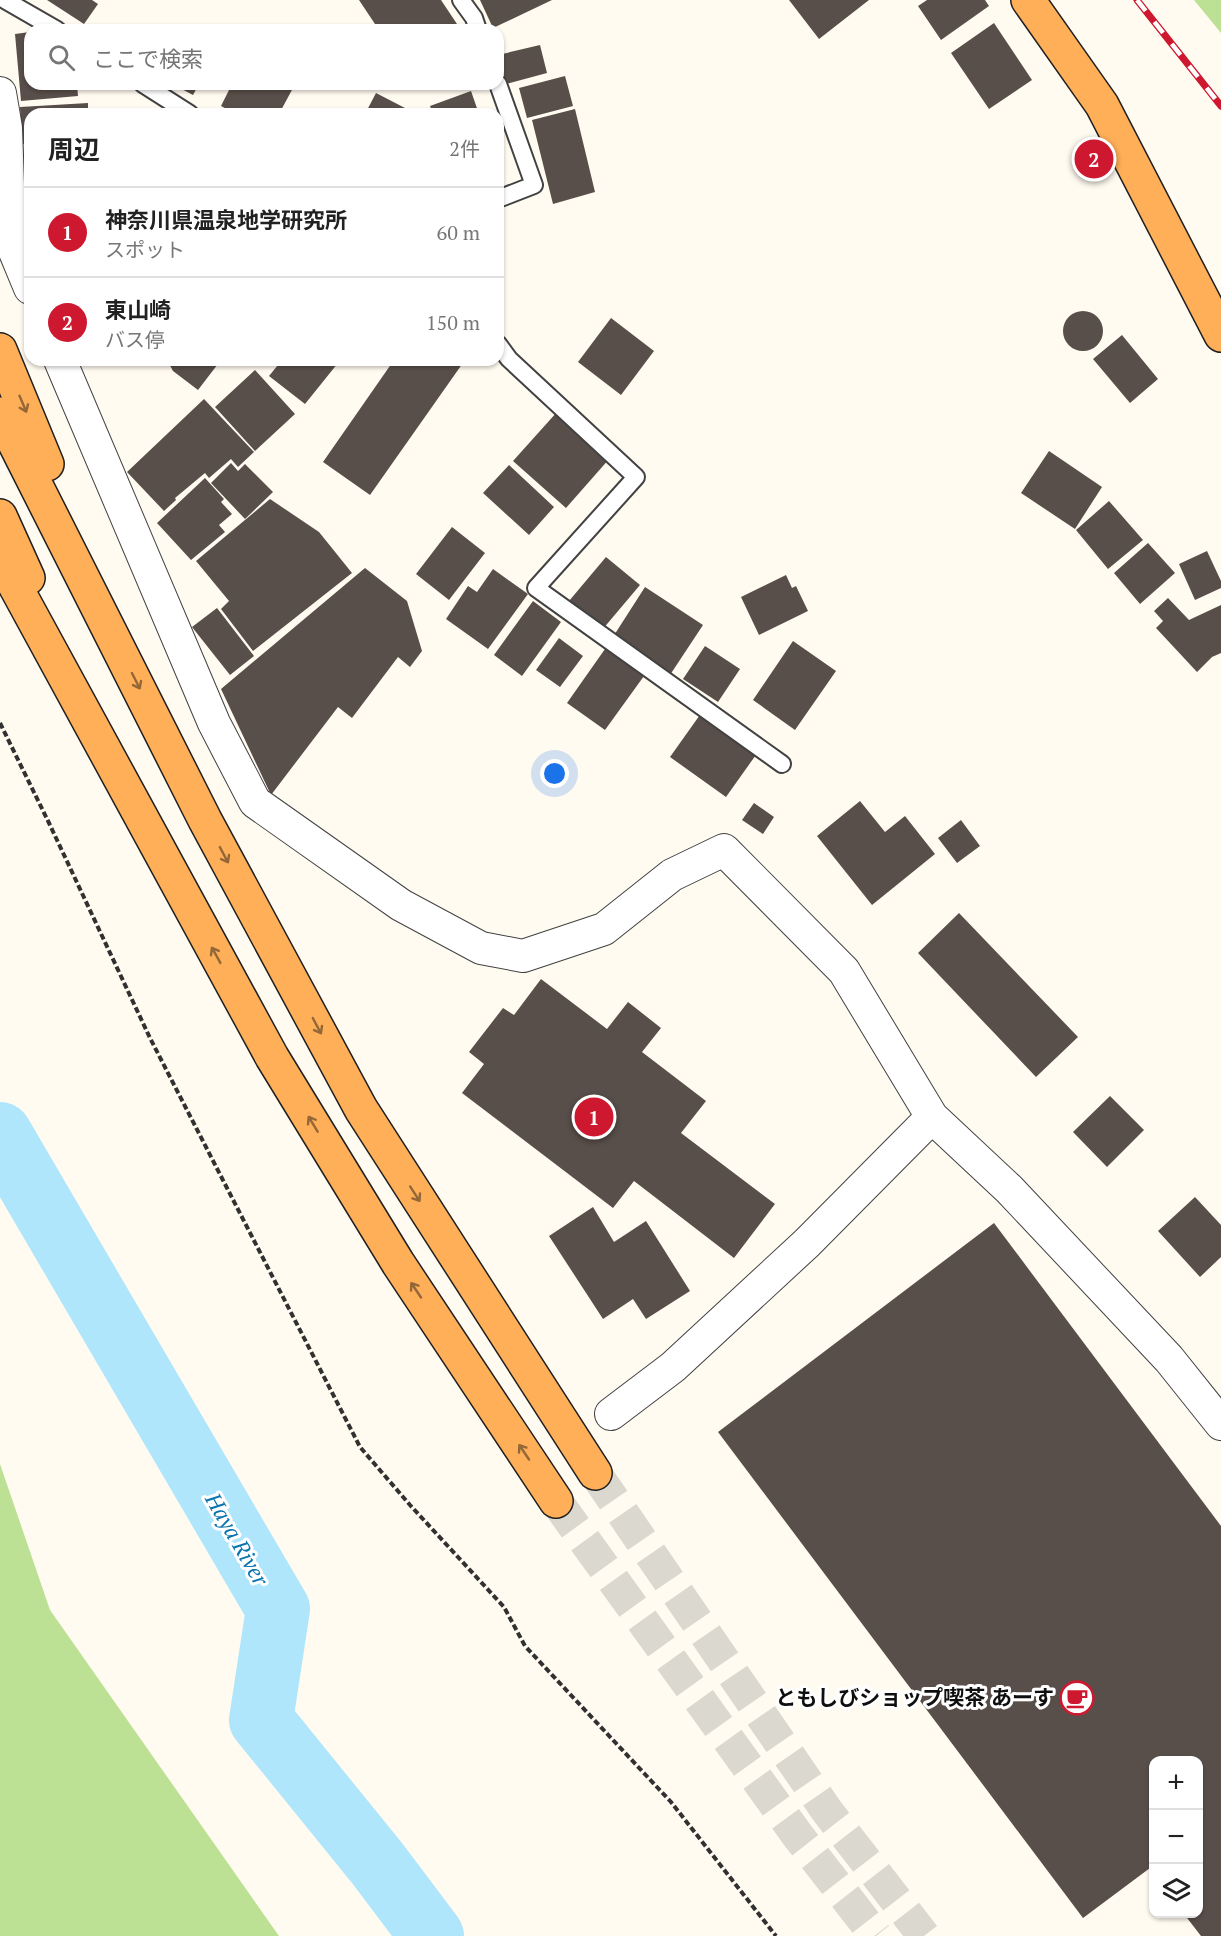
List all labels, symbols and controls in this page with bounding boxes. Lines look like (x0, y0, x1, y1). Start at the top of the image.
search box (24, 24, 504, 90)
icon: search (45, 41, 78, 74)
text: ここで検索 (93, 44, 203, 73)
text: 周辺 (48, 132, 100, 166)
text: 2件 (449, 135, 480, 162)
pin: 2 (1074, 136, 1114, 182)
text: 神奈川県温泉地学研究所 (105, 205, 347, 234)
text: 1 (62, 219, 73, 246)
text: 60 m (437, 219, 480, 246)
text: スポット (105, 236, 185, 263)
text: 東山崎 (105, 295, 171, 324)
text: 2 (62, 309, 73, 336)
text: 150 m (426, 309, 480, 336)
text: バス停 (105, 326, 165, 353)
one-way arrow (18, 394, 29, 413)
one-way arrow (131, 671, 142, 689)
your location (540, 759, 569, 788)
one-way arrow (219, 845, 230, 863)
one-way arrow (210, 947, 222, 964)
one-way arrow (312, 1017, 323, 1035)
pin: 1 (574, 1094, 614, 1140)
one-way arrow (306, 1116, 318, 1133)
one-way arrow (410, 1185, 422, 1202)
one-way arrow (409, 1282, 421, 1299)
one-way arrow (518, 1444, 530, 1461)
water label: Haya River (199, 1486, 276, 1592)
cafe icon: ともしびショップ喫茶 あーす (1059, 1680, 1095, 1716)
place label: ともしびショップ喫茶 あーす (775, 1683, 1054, 1711)
map controls (1149, 1756, 1203, 1918)
button: + (1149, 1756, 1203, 1810)
button: − (1149, 1810, 1203, 1864)
button: layers (1149, 1864, 1203, 1918)

